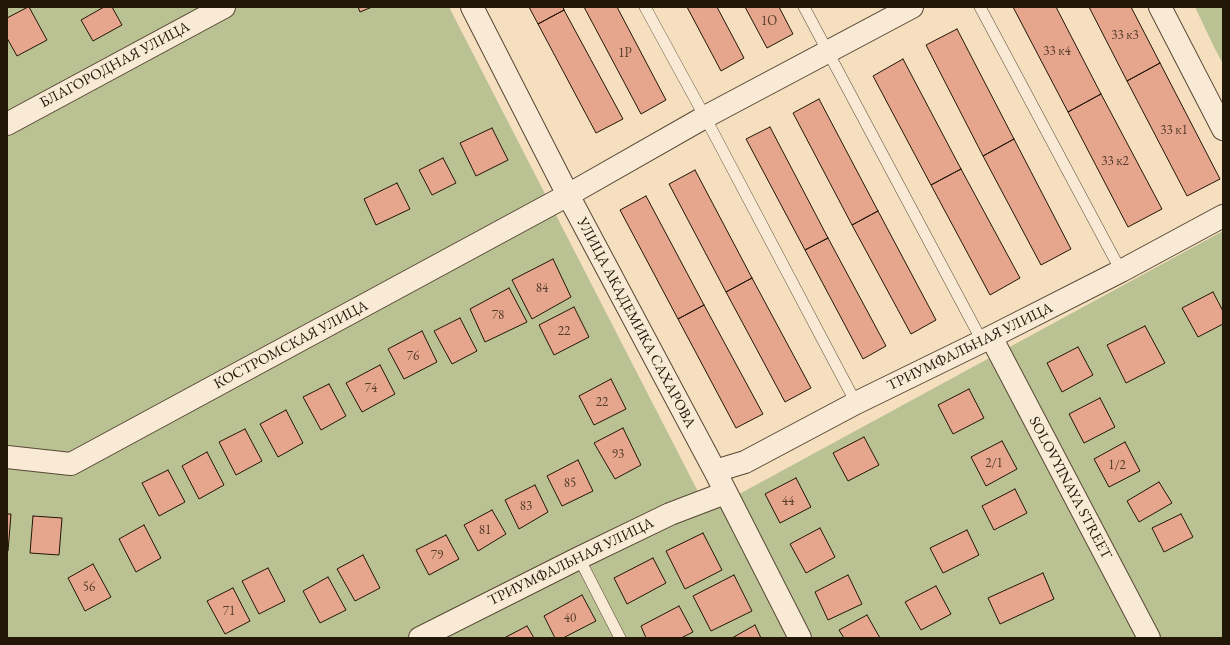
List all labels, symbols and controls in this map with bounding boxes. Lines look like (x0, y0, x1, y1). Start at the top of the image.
house number: 1О (761, 13, 777, 29)
street label: БЛАГОРОДНАЯ УЛИЦА (37, 18, 193, 112)
house number: 33 к3 (1111, 27, 1139, 43)
house number: 33 к4 (1043, 43, 1071, 59)
house number: 1Р (618, 45, 632, 61)
house number: 33 к1 (1160, 122, 1188, 138)
house number: 33 к2 (1101, 153, 1129, 169)
street label: УЛИЦА АКАДЕМИКА САХАРОВА (573, 215, 699, 431)
house number: 84 (536, 280, 548, 296)
street label: КОСТРОМСКАЯ УЛИЦА (211, 297, 371, 393)
street label: ТРИУМФАЛЬНАЯ УЛИЦА (884, 299, 1056, 395)
house number: 78 (492, 307, 504, 323)
house number: 22 (558, 323, 570, 339)
house number: 76 (407, 348, 419, 364)
house number: 74 (365, 380, 377, 396)
house number: 22 (596, 394, 608, 410)
street label: SOLOVYINAYA STREET (1025, 414, 1115, 562)
house number: 93 (612, 446, 624, 462)
house number: 2/1 (985, 455, 1003, 471)
house number: 1/2 (1108, 457, 1126, 473)
house number: 85 (564, 475, 576, 491)
house number: 44 (782, 493, 794, 509)
house number: 83 (520, 498, 532, 514)
street label: ТРИУМФАЛЬНАЯ УЛИЦА (485, 514, 657, 610)
house number: 81 (479, 522, 491, 538)
house number: 79 (431, 547, 443, 563)
house number: 56 (83, 579, 95, 595)
house number: 71 (223, 603, 235, 619)
house number: 40 (564, 610, 576, 626)

